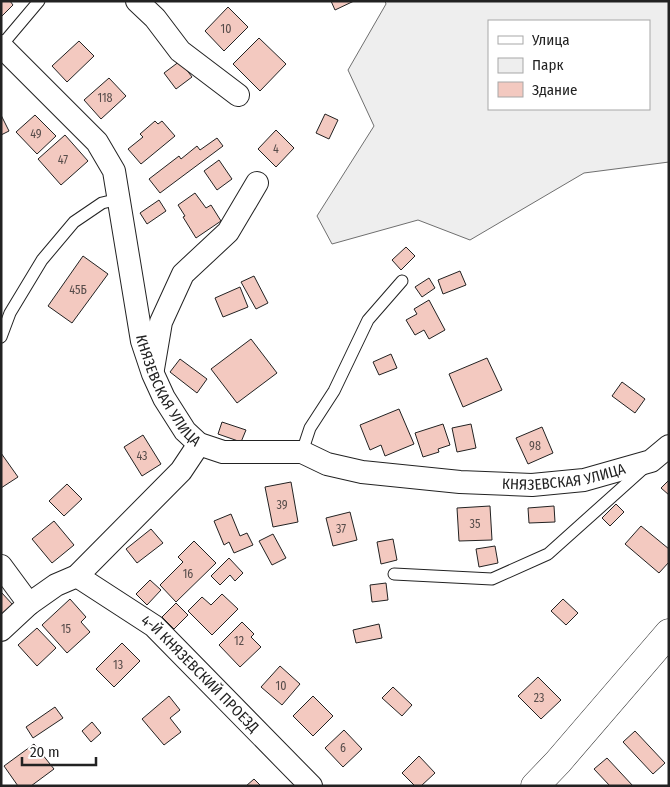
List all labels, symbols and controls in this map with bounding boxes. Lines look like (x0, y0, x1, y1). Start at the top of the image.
legend (488, 20, 650, 110)
house number: 10 (221, 22, 231, 36)
text: Улица (531, 31, 570, 49)
text: Парк (532, 56, 563, 74)
text: Здание (532, 81, 578, 99)
house number: 118 (97, 91, 113, 105)
house number: 49 (30, 127, 42, 141)
house number: 4 (273, 142, 279, 156)
house number: 47 (58, 153, 68, 167)
house number: 45Б (69, 283, 87, 297)
street label: КНЯЗЕВСКАЯ УЛИЦА (132, 333, 205, 450)
house number: 98 (529, 439, 541, 453)
house number: 43 (136, 449, 148, 463)
street label: КНЯЗЕВСКАЯ УЛИЦА (502, 460, 628, 494)
house number: 39 (276, 498, 288, 512)
house number: 35 (470, 517, 481, 531)
house number: 37 (336, 522, 346, 536)
house number: 16 (183, 567, 193, 581)
street label: 4-Й КНЯЗЕВСКИЙ ПРОЕЗД (138, 611, 263, 736)
house number: 15 (61, 622, 72, 636)
house number: 12 (234, 634, 244, 648)
house number: 13 (113, 658, 123, 672)
house number: 10 (276, 679, 286, 693)
house number: 23 (534, 691, 544, 705)
scale bar (22, 734, 96, 766)
house number: 6 (340, 741, 346, 755)
text: 20 m (30, 743, 60, 761)

